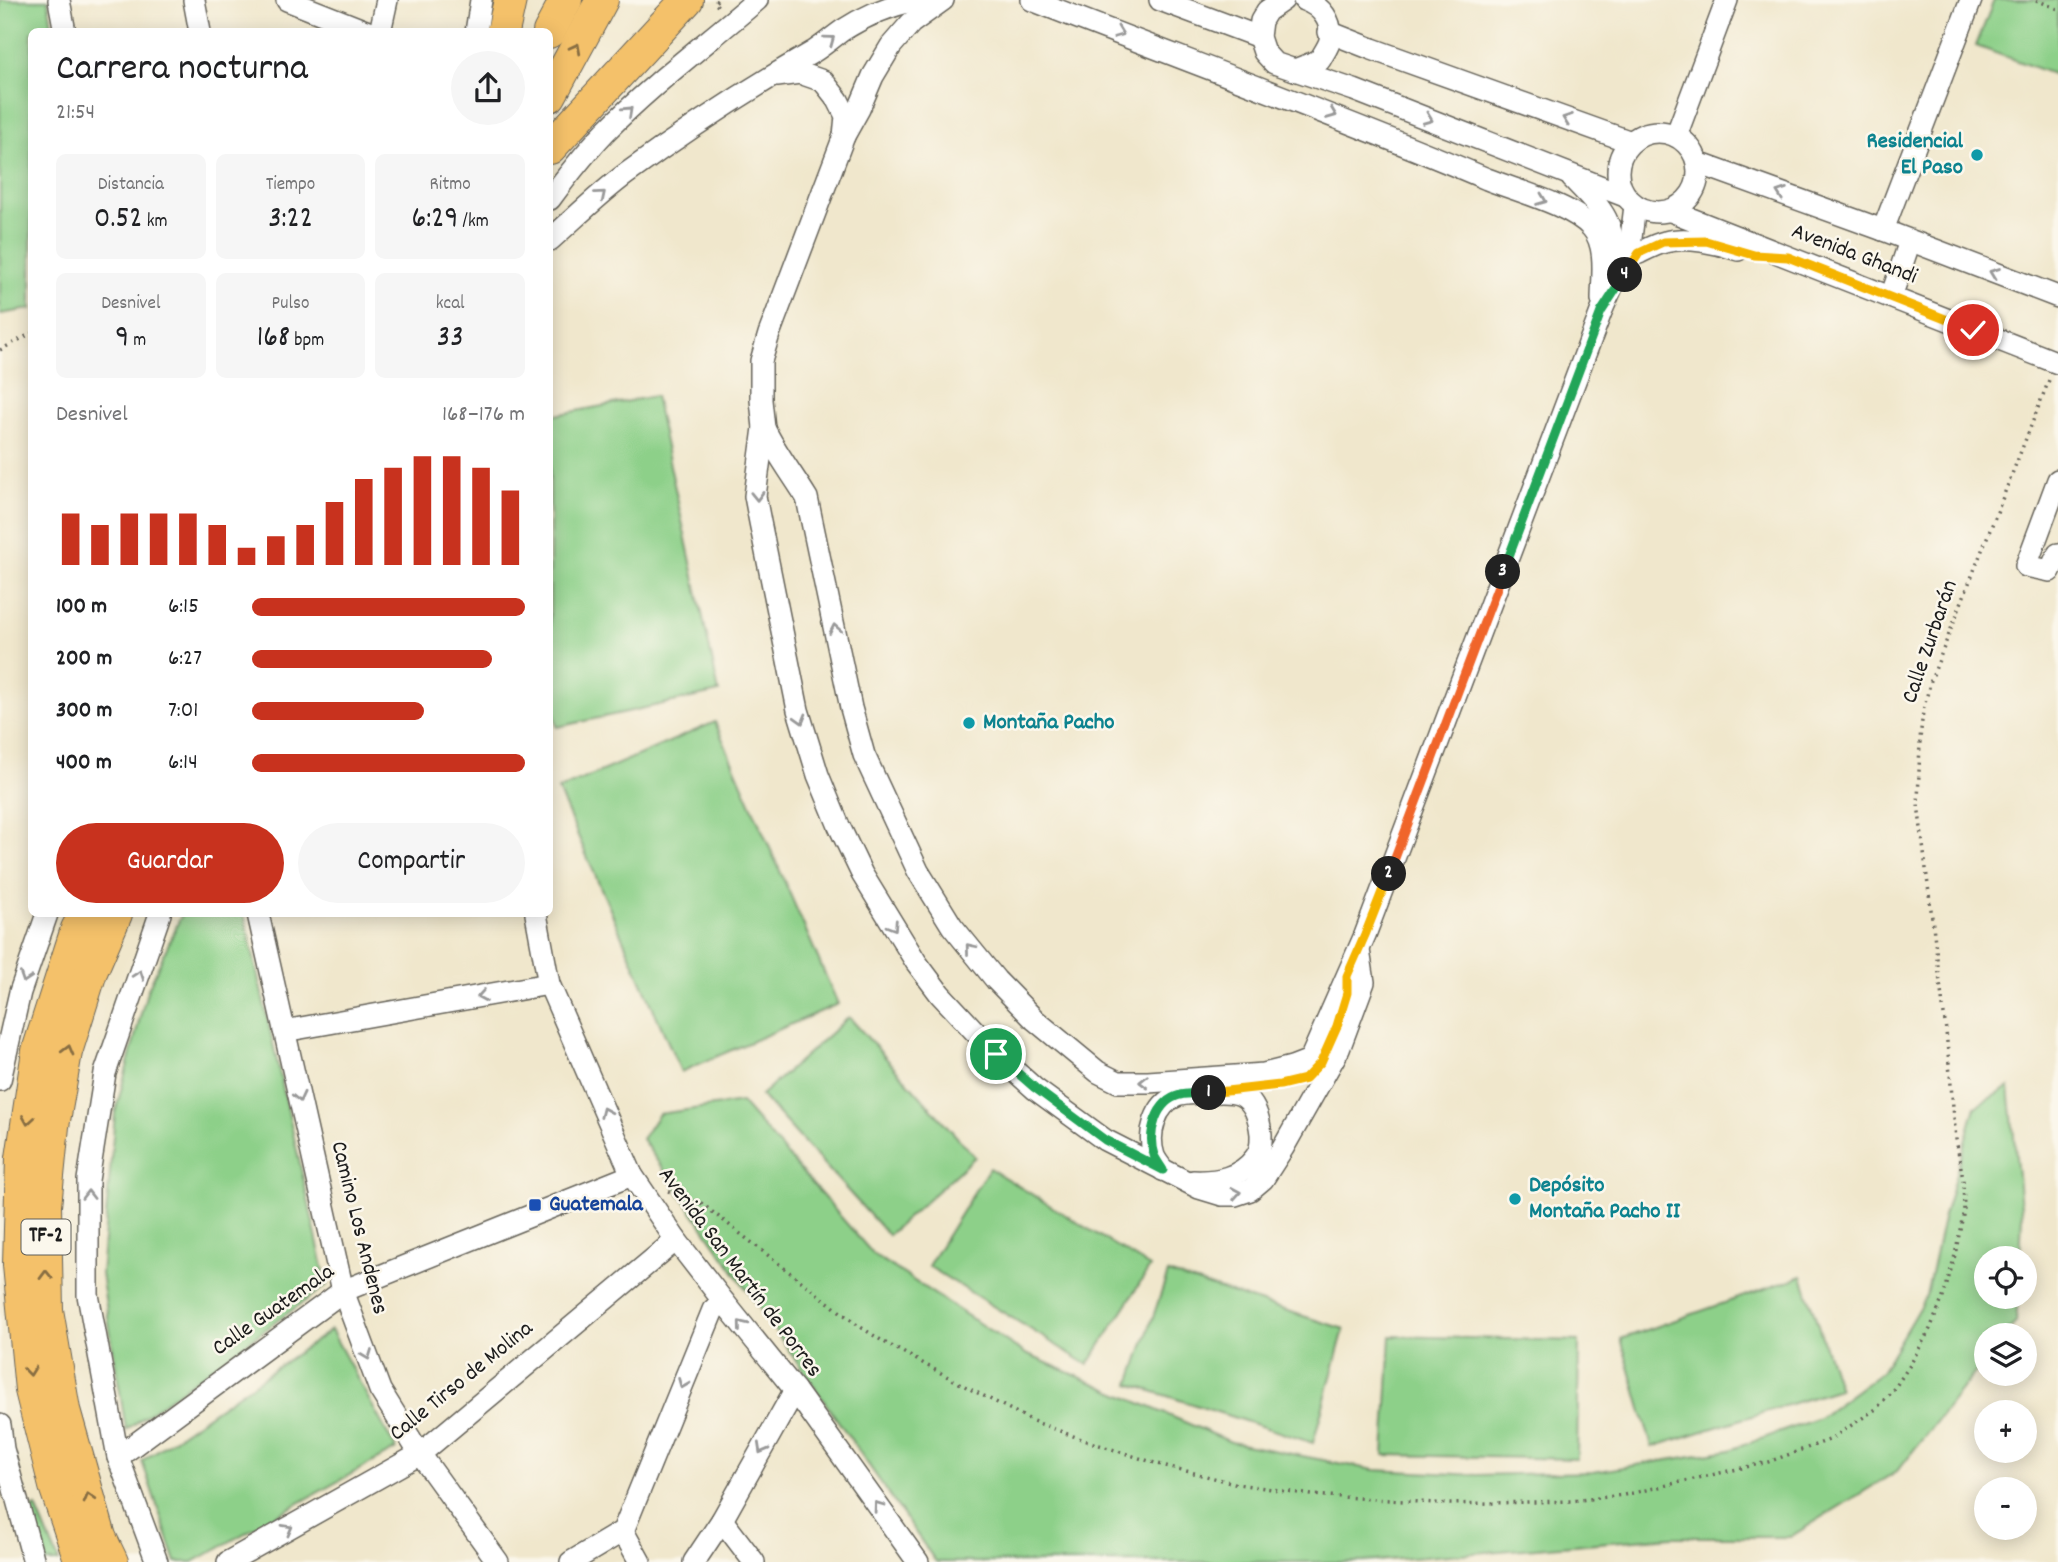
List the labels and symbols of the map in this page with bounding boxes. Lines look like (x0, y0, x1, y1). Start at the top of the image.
one-way arrow (1112, 25, 1124, 39)
one-way arrow (822, 36, 835, 48)
one-way arrow (567, 43, 581, 55)
one-way arrow (1325, 106, 1337, 120)
one-way arrow (620, 107, 633, 120)
one-way arrow (1421, 110, 1433, 124)
one-way arrow (1561, 113, 1573, 127)
place label: Residencial El Paso (1867, 126, 1964, 185)
marker: Residencial El Paso (1969, 147, 1985, 163)
one-way arrow (1775, 187, 1788, 201)
one-way arrow (593, 191, 606, 203)
one-way arrow (1536, 192, 1548, 206)
street label: Avenida Ghandi (1786, 216, 1922, 294)
pin: 4 (1608, 258, 1642, 292)
one-way arrow (1989, 267, 2001, 281)
pin (1943, 300, 2003, 360)
one-way arrow (749, 491, 765, 502)
pin: 3 (1486, 554, 1520, 590)
street label: Calle Zurbarán (1894, 576, 1968, 708)
one-way arrow (828, 623, 843, 635)
place label: Montaña Pacho (983, 707, 1115, 740)
one-way arrow (793, 713, 807, 725)
marker: Montaña Pacho (961, 715, 977, 731)
pin: 2 (1372, 856, 1406, 892)
one-way arrow (885, 918, 898, 931)
one-way arrow (966, 943, 978, 956)
one-way arrow (131, 969, 145, 981)
one-way arrow (19, 972, 33, 984)
one-way arrow (476, 988, 487, 1003)
pin (966, 1024, 1026, 1084)
one-way arrow (60, 1044, 74, 1056)
one-way arrow (1139, 1074, 1149, 1090)
pin: 1 (1192, 1076, 1226, 1110)
one-way arrow (290, 1091, 305, 1103)
one-way arrow (599, 1107, 613, 1119)
one-way arrow (21, 1114, 36, 1126)
street label: Camino Los Andenes (321, 1138, 395, 1318)
street label: Avenida San Martín de Porres (649, 1161, 829, 1385)
place label: Depósito Montaña Pacho II (1529, 1170, 1681, 1229)
one-way arrow (1230, 1186, 1242, 1201)
one-way arrow (80, 1189, 96, 1200)
place label: Guatemala (549, 1189, 644, 1222)
marker: Depósito Montaña Pacho II (1507, 1191, 1523, 1207)
marker: Guatemala (527, 1197, 543, 1213)
road number: TF-2 (22, 1220, 70, 1254)
street label: Calle Guatemala (206, 1256, 343, 1365)
one-way arrow (39, 1270, 54, 1281)
street label: Calle Tirso de Molina (383, 1313, 542, 1450)
one-way arrow (737, 1320, 750, 1332)
one-way arrow (359, 1349, 373, 1361)
one-way arrow (22, 1365, 37, 1377)
one-way arrow (677, 1377, 691, 1389)
one-way arrow (756, 1442, 770, 1455)
one-way arrow (82, 1492, 97, 1504)
one-way arrow (874, 1502, 886, 1514)
one-way arrow (280, 1524, 293, 1537)

